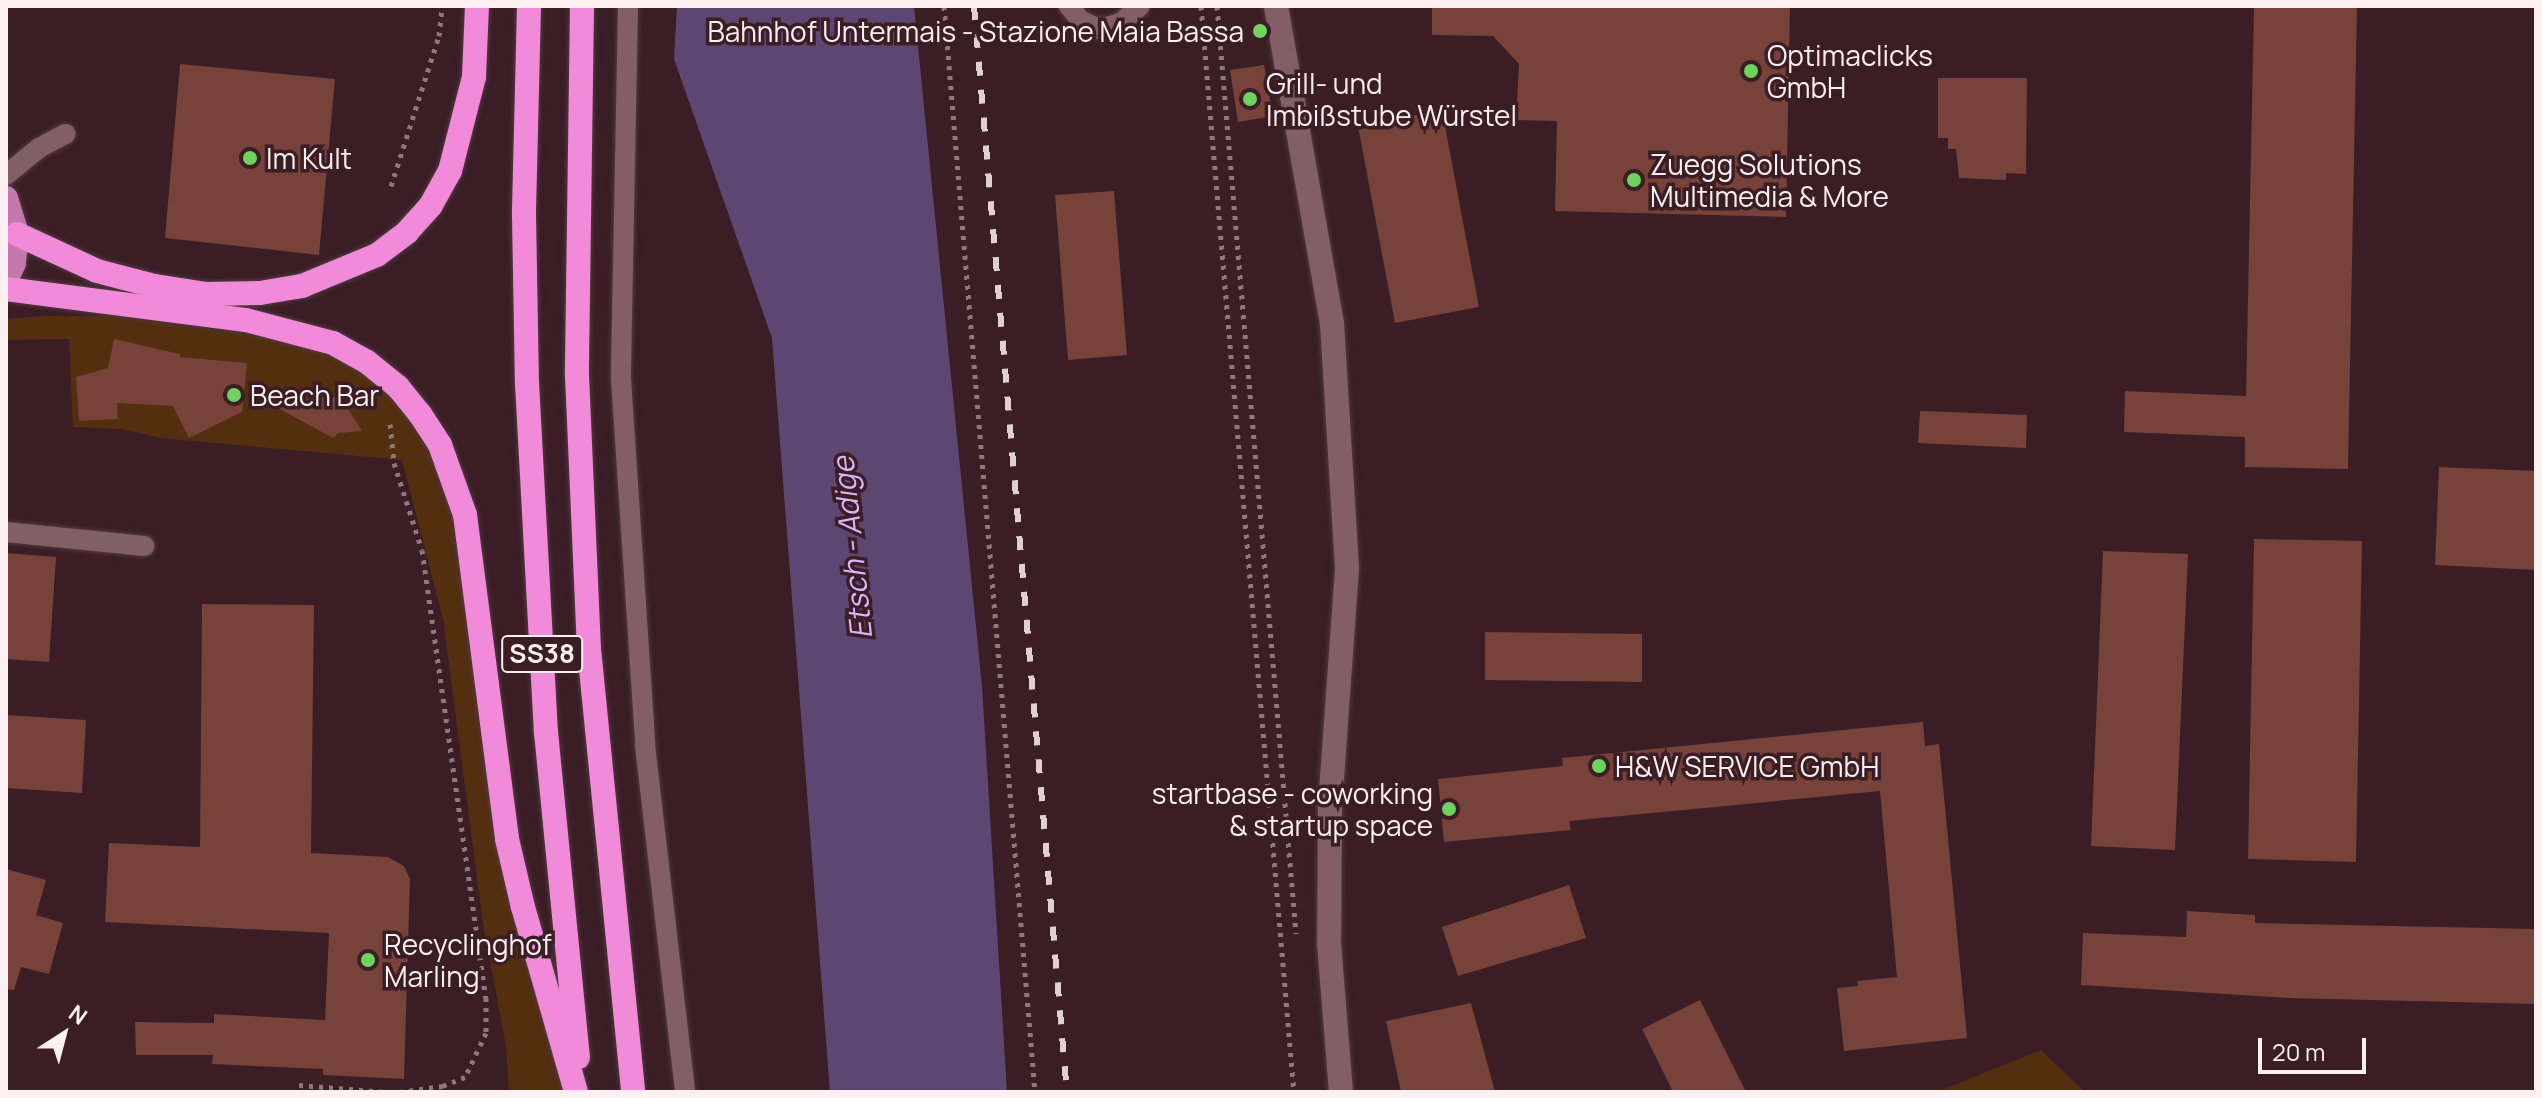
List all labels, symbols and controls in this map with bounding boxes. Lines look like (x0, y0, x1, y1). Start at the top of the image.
place label: Bahnhof Untermais - Stazione Maia Bassa (707, 14, 1244, 48)
marker: Bahnhof Untermais - Stazione Maia Bassa (1251, 22, 1269, 40)
place label: Optimaclicks GmbH (1767, 38, 1933, 104)
marker: Optimaclicks GmbH (1742, 62, 1760, 80)
place label: Grill- und Imbißstube Würstel (1266, 66, 1517, 132)
marker: Grill- und Imbißstube Würstel (1241, 90, 1259, 108)
place label: Im Kult (266, 141, 352, 175)
place label: Zuegg Solutions Multimedia & More (1650, 147, 1889, 213)
marker: Im Kult (241, 149, 259, 167)
marker: Zuegg Solutions Multimedia & More (1625, 171, 1643, 189)
place label: Beach Bar (250, 378, 379, 412)
marker: Beach Bar (225, 386, 243, 404)
water label: Etsch - Adige (825, 455, 879, 641)
road number: SS38 (500, 632, 584, 676)
place label: H&W SERVICE GmbH (1615, 749, 1879, 783)
marker: H&W SERVICE GmbH (1590, 757, 1608, 775)
place label: startbase - coworking & startup space (1152, 776, 1433, 842)
marker: startbase - coworking & startup space (1440, 800, 1458, 818)
place label: Recyclinghof Marling (384, 927, 552, 993)
marker: Recyclinghof Marling (359, 951, 377, 969)
north arrow (24, 994, 104, 1074)
text: N (63, 998, 93, 1031)
scale bar (2262, 1022, 2370, 1072)
text: 20 m (2272, 1035, 2325, 1068)

